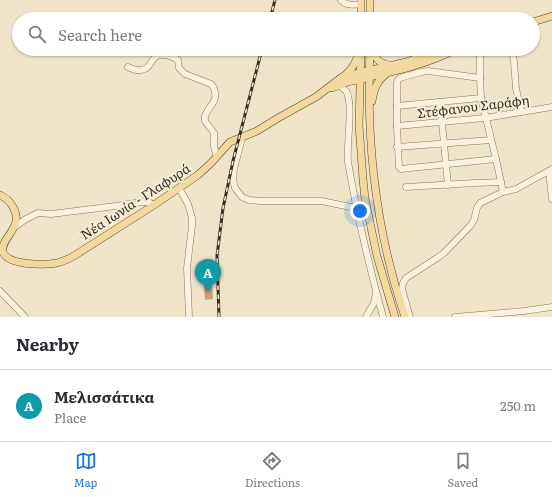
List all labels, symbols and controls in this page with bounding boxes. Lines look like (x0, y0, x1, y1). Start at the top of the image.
search box (12, 12, 540, 56)
icon: search (26, 23, 48, 45)
text: Search here (58, 23, 142, 46)
street label: Στέφανου Σαράφη (416, 90, 530, 122)
street label: Νέα Ιωνία - Γλαφυρά (76, 158, 194, 244)
your location (350, 201, 370, 221)
pin: A (195, 259, 221, 292)
text: Nearby (16, 331, 79, 356)
text: Μελισσάτικα (54, 385, 154, 408)
text: A (24, 396, 34, 415)
text: 250 m (500, 396, 536, 415)
text: Place (54, 408, 86, 427)
tab: Map (74, 450, 97, 490)
tab: Directions (245, 450, 300, 490)
tab: Saved (448, 450, 478, 490)

